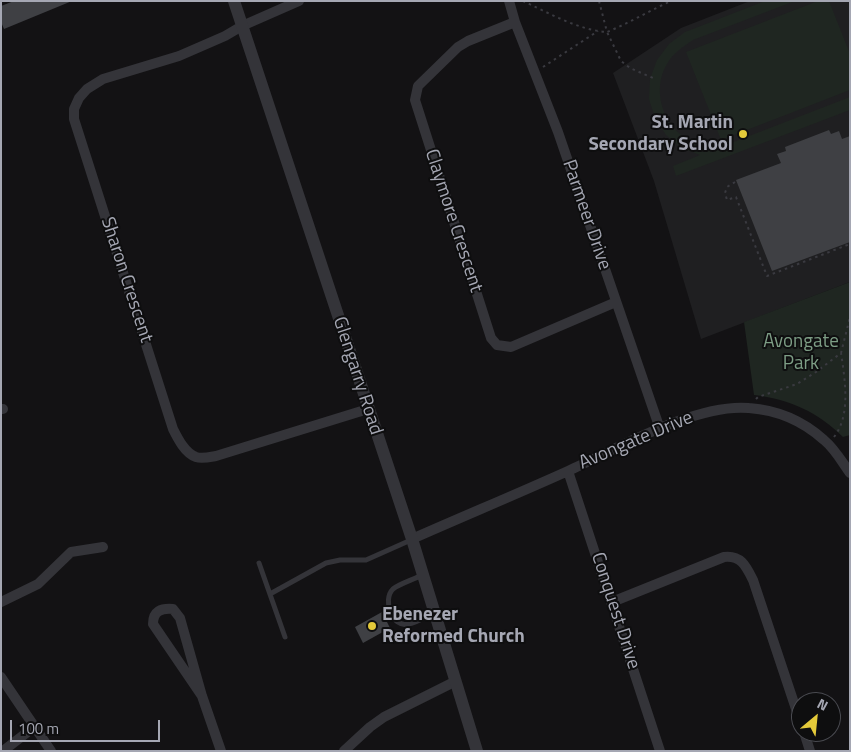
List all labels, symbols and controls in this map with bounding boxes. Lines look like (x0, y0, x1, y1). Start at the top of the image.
place label: St. Martin Secondary School (588, 112, 733, 156)
marker: St. Martin Secondary School (737, 128, 749, 140)
street label: Claymore Crescent (419, 147, 487, 295)
street label: Parmeer Drive (557, 157, 615, 273)
street label: Sharon Crescent (95, 214, 157, 346)
street label: Glengarry Road (327, 314, 387, 438)
park label: Avongate Park (763, 331, 839, 375)
street label: Avongate Drive (576, 407, 696, 475)
street label: Conquest Drive (585, 550, 645, 672)
place label: Ebenezer Reformed Church (382, 604, 525, 648)
marker: Ebenezer Reformed Church (366, 620, 378, 632)
north arrow (791, 692, 841, 742)
text: N (814, 693, 832, 716)
scale bar (12, 710, 162, 742)
text: 100 m (18, 717, 59, 740)

